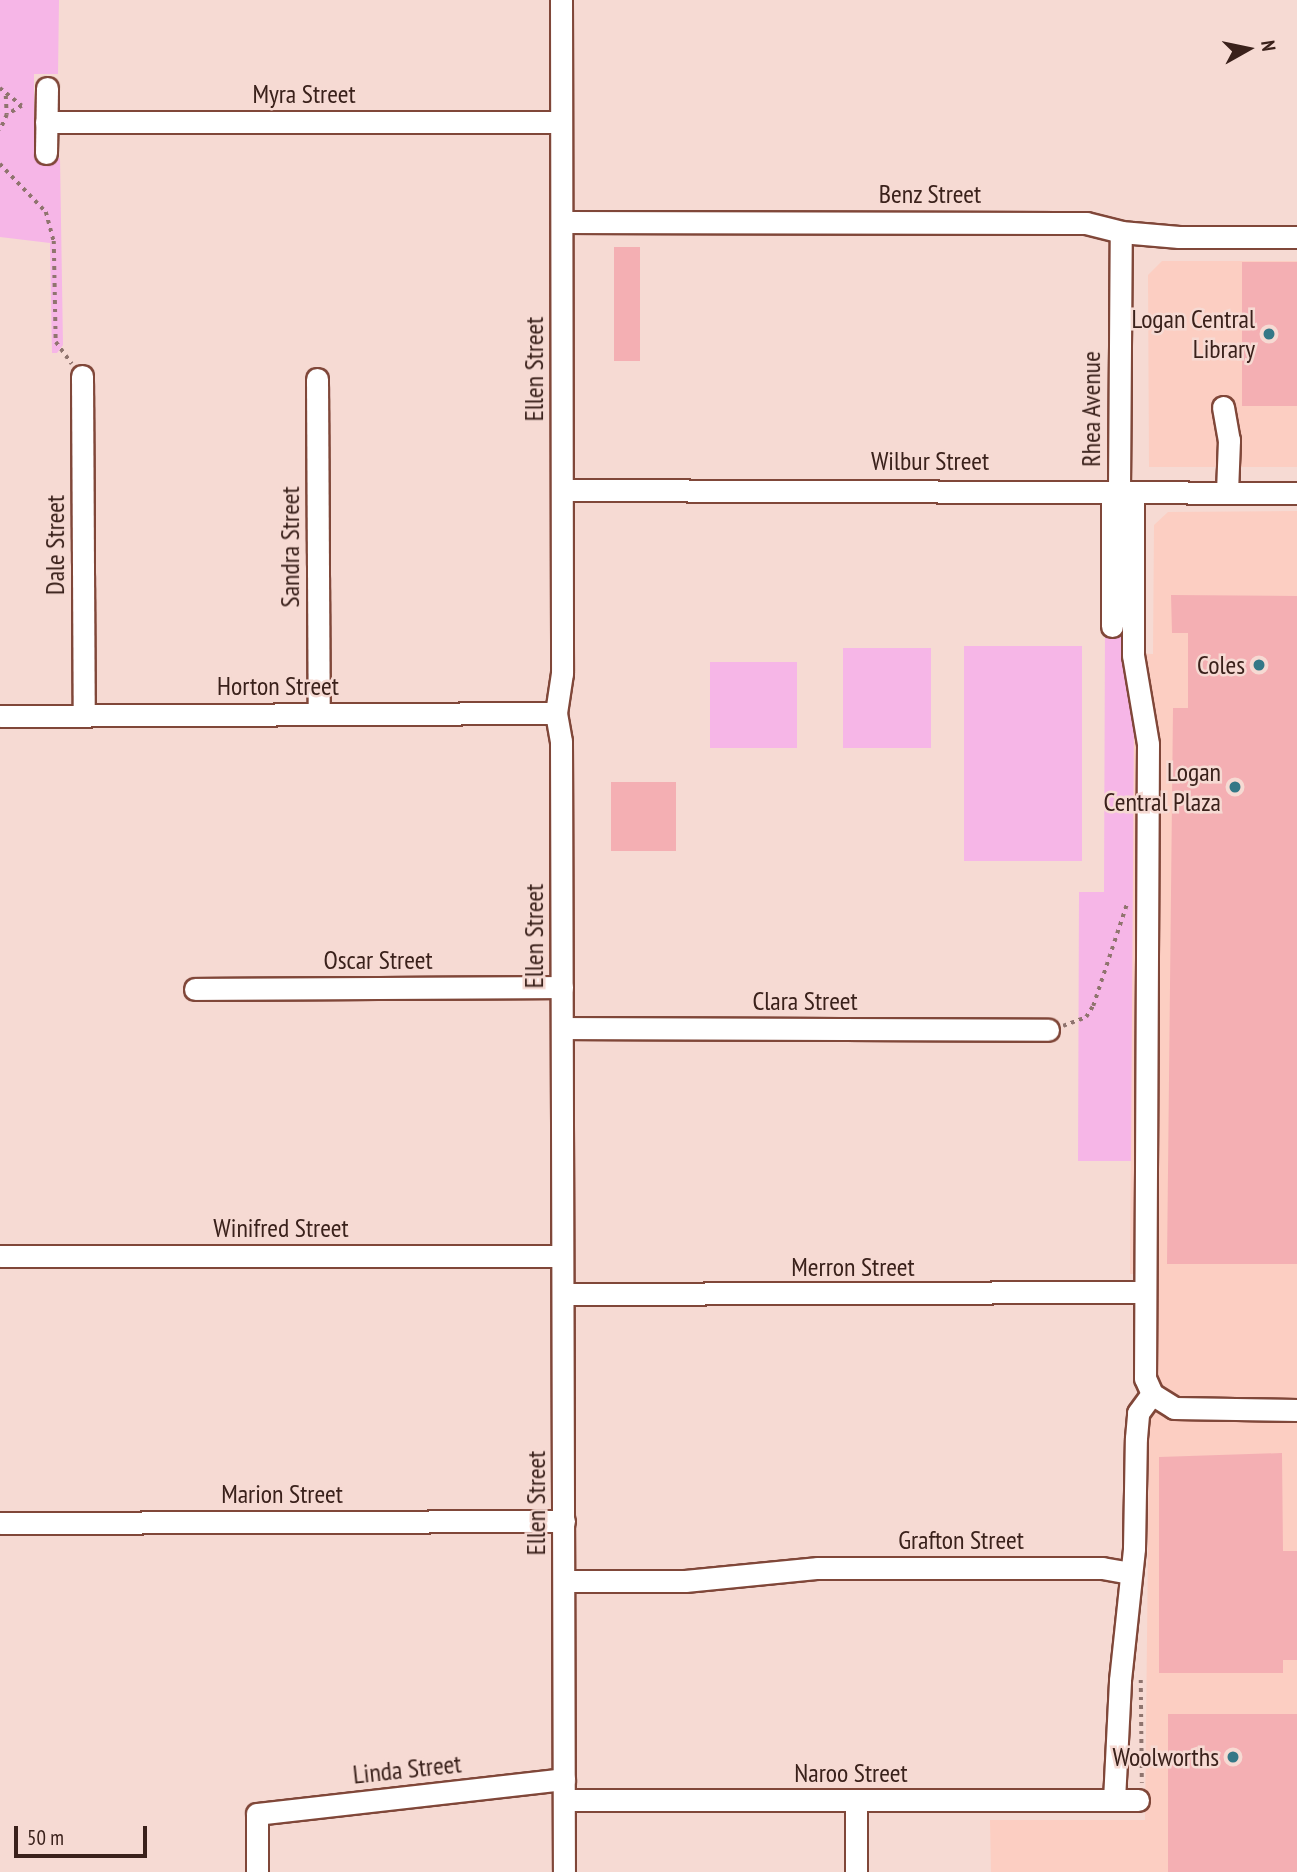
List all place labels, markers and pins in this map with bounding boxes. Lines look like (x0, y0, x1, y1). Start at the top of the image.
place label: Logan Central Library (1132, 303, 1255, 364)
marker: Logan Central Library (1261, 326, 1277, 342)
place label: Coles (1197, 649, 1245, 681)
marker: Coles (1251, 657, 1267, 673)
place label: Logan Central Plaza (1103, 756, 1221, 818)
marker: Logan Central Plaza (1227, 779, 1243, 795)
place label: Woolworths (1112, 1741, 1219, 1773)
marker: Woolworths (1225, 1749, 1241, 1765)

